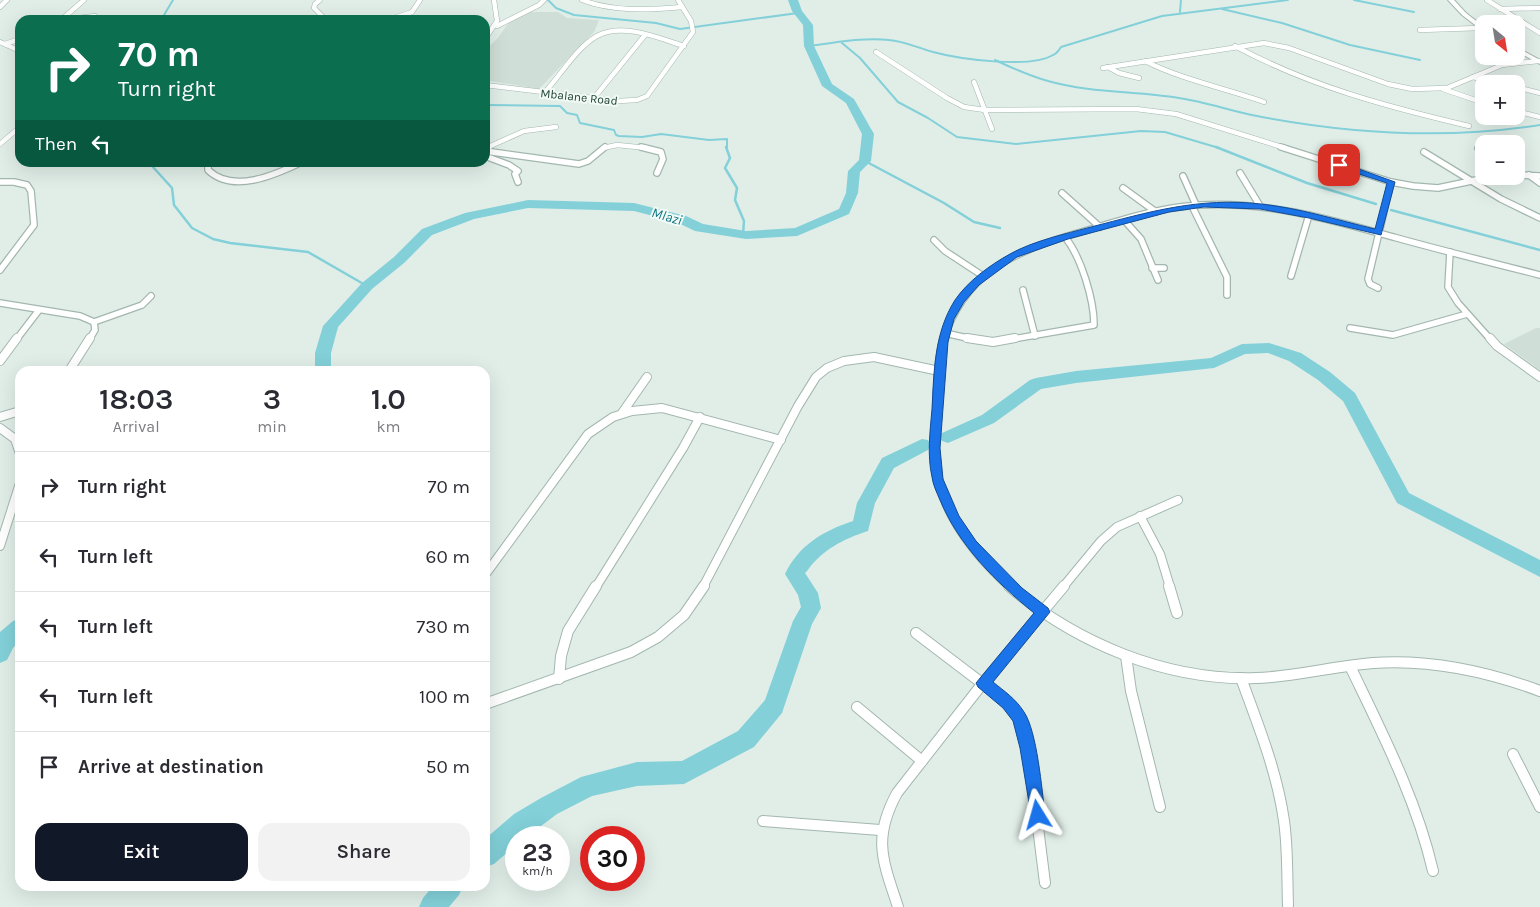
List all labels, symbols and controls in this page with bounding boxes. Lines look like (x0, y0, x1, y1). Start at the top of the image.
north arrow (1475, 15, 1525, 65)
map controls (1475, 15, 1525, 185)
text: 70 m (118, 34, 200, 75)
icon: right (35, 35, 100, 100)
button: + (1475, 75, 1525, 125)
text: Turn right (118, 76, 216, 102)
street label: Mbalane Road (540, 86, 618, 108)
icon: left (87, 130, 115, 158)
text: Then (35, 133, 77, 155)
button: − (1475, 135, 1525, 185)
pin (1318, 144, 1360, 186)
icon: arrive (1325, 151, 1353, 179)
water label: Mlazi (650, 204, 684, 229)
text: 18:03 (99, 381, 173, 417)
text: 3 (263, 381, 281, 417)
text: 1.0 (371, 381, 406, 417)
text: Arrival (113, 417, 160, 436)
text: min (257, 417, 287, 436)
text: km (376, 417, 400, 436)
icon: right (35, 473, 63, 501)
text: Turn right (78, 476, 167, 498)
text: 70 m (428, 476, 470, 498)
icon: left (35, 543, 63, 571)
text: Turn left (78, 546, 153, 568)
text: 60 m (426, 546, 470, 568)
icon: left (35, 613, 63, 641)
text: Turn left (78, 616, 153, 638)
text: 730 m (416, 616, 470, 638)
icon: left (35, 683, 63, 711)
text: Turn left (78, 686, 153, 708)
text: 100 m (419, 686, 470, 708)
icon: arrive (35, 753, 63, 781)
text: Arrive at destination (78, 756, 264, 778)
text: 50 m (426, 756, 470, 778)
position arrow (1011, 788, 1063, 840)
button: Exit (35, 823, 248, 881)
button: Share (258, 823, 470, 881)
speed limit sign: 30 (580, 826, 645, 891)
text: 23 (522, 838, 553, 867)
text: km/h (522, 864, 553, 878)

